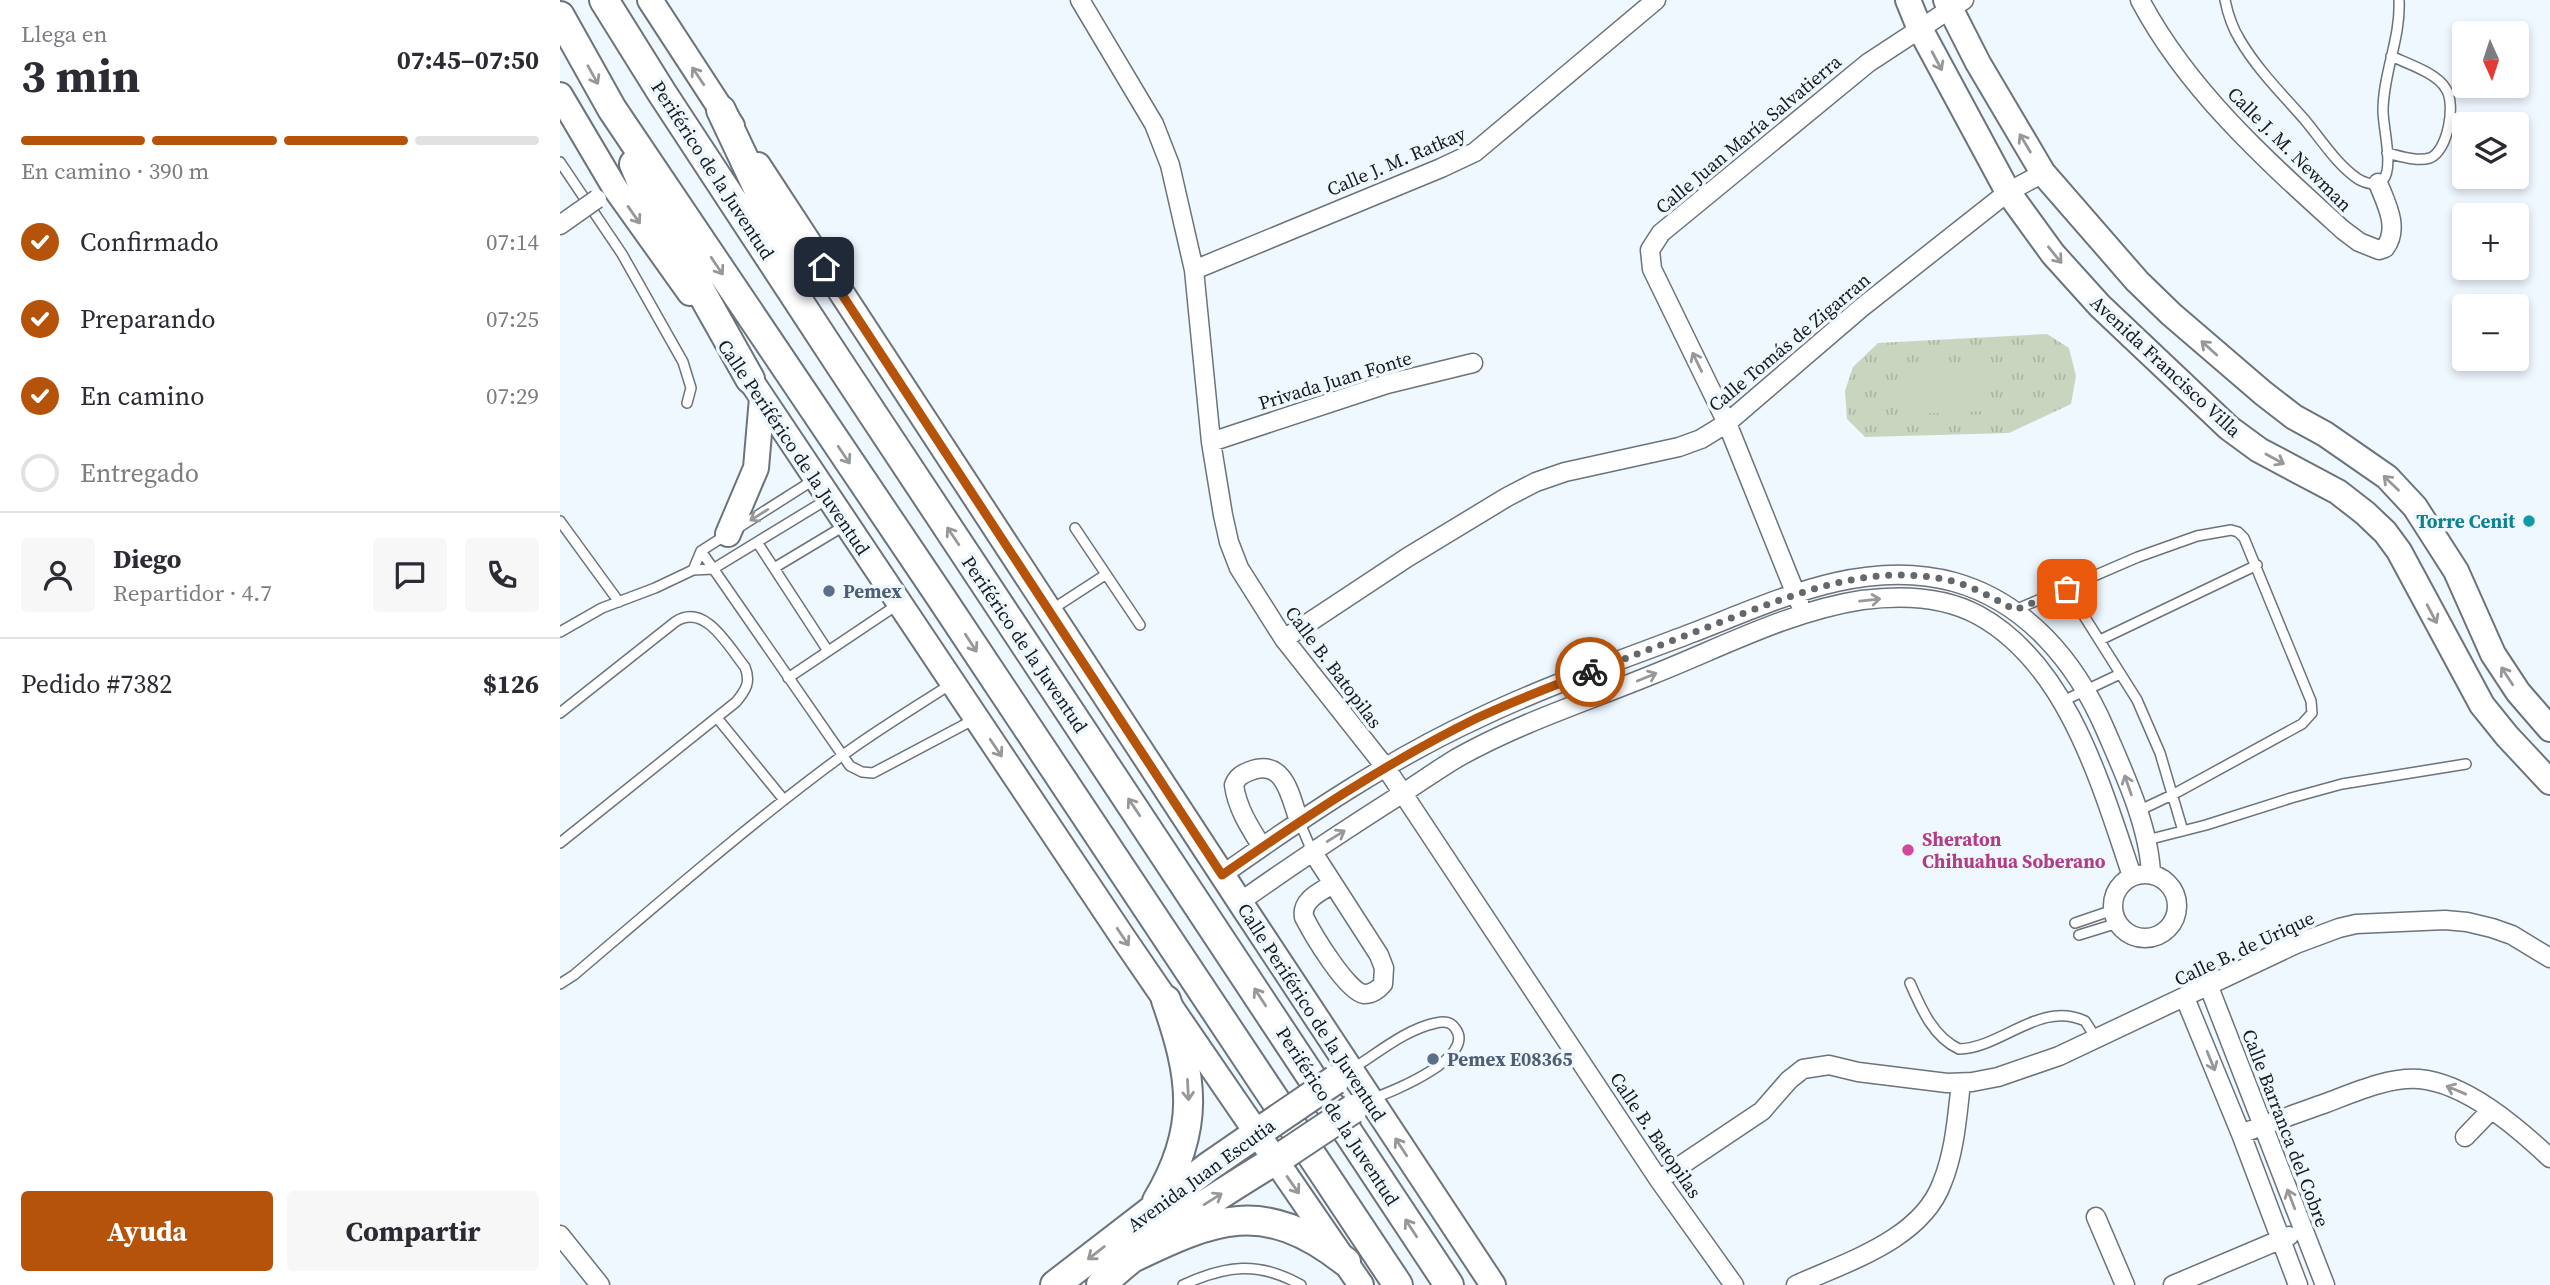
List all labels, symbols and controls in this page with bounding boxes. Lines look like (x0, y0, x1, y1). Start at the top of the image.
text: Llega en (21, 18, 107, 50)
north arrow (2452, 21, 2529, 98)
map controls (2452, 21, 2529, 371)
text: 07:45–07:50 (397, 42, 539, 78)
text: 3 min (21, 44, 140, 107)
street label: Calle Juan María Salvatierra (1650, 48, 1847, 220)
one-way arrow (1931, 51, 1945, 71)
one-way arrow (586, 65, 600, 85)
one-way arrow (691, 66, 705, 86)
street label: Periférico de la Juventud (645, 76, 781, 264)
street label: Calle J. M. Newman (2222, 81, 2358, 217)
button: layers (2452, 112, 2529, 189)
street label: Calle J. M. Ratkay (1323, 120, 1470, 202)
one-way arrow (2017, 134, 2031, 154)
text: En camino · 390 m (21, 155, 209, 187)
button: + (2452, 203, 2529, 280)
one-way arrow (627, 205, 642, 224)
icon: check (21, 223, 59, 261)
text: Confirmado (80, 224, 219, 260)
text: 07:14 (486, 226, 539, 258)
pin (794, 237, 854, 297)
one-way arrow (2047, 246, 2063, 264)
icon: home (805, 248, 843, 286)
one-way arrow (710, 256, 724, 275)
street label: Calle Tomás de Zigarran (1703, 267, 1875, 417)
street label: Avenida Francisco Villa (2085, 289, 2247, 443)
button: − (2452, 294, 2529, 371)
icon: check (21, 300, 59, 338)
text: Preparando (80, 301, 216, 337)
text: 07:25 (486, 303, 539, 335)
street label: Calle Periférico de la Juventud (712, 334, 876, 560)
one-way arrow (2200, 340, 2218, 356)
street label: Privada Juan Fonte (1255, 344, 1415, 416)
one-way arrow (1690, 352, 1704, 373)
icon: check (21, 377, 59, 415)
text: En camino (80, 378, 205, 414)
text: 07:29 (486, 380, 539, 412)
one-way arrow (837, 445, 851, 464)
one-way arrow (2265, 452, 2285, 466)
text: Entregado (80, 455, 199, 491)
one-way arrow (2383, 474, 2400, 491)
one-way arrow (750, 507, 769, 522)
place label: Torre Cenit (2416, 508, 2515, 534)
marker: Torre Cenit (2521, 513, 2537, 529)
one-way arrow (946, 527, 960, 547)
button: person (21, 538, 95, 612)
button: chat (373, 538, 447, 612)
button: phone (465, 538, 539, 612)
text: Diego (113, 541, 181, 577)
street label: Periférico de la Juventud (956, 551, 1094, 738)
pin (2037, 559, 2097, 619)
icon: bag (2048, 570, 2086, 608)
text: Repartidor · 4.7 (113, 577, 272, 609)
place label: Pemex (843, 578, 902, 604)
marker: Pemex (821, 583, 837, 599)
one-way arrow (1859, 593, 1881, 606)
street label: Calle B. Batopilas (1279, 601, 1389, 733)
one-way arrow (2426, 603, 2439, 624)
one-way arrow (965, 633, 979, 653)
courier (1555, 637, 1625, 707)
icon: bike (1571, 653, 1609, 691)
text: Pedido #7382 (21, 666, 172, 702)
text: $126 (483, 666, 539, 702)
one-way arrow (2500, 667, 2514, 687)
one-way arrow (1635, 670, 1657, 683)
one-way arrow (989, 738, 1003, 757)
one-way arrow (2121, 774, 2134, 796)
one-way arrow (1127, 798, 1142, 817)
place label: Sheraton Chihuahua Soberano (1922, 826, 2106, 874)
one-way arrow (1326, 828, 1345, 843)
marker: Sheraton Chihuahua Soberano (1900, 842, 1916, 858)
street label: Calle Periférico de la Juventud (1233, 899, 1391, 1125)
street label: Calle B. de Urique (2170, 904, 2318, 992)
one-way arrow (1116, 927, 1130, 946)
one-way arrow (1252, 988, 1267, 1007)
street label: Periférico de la Juventud (1272, 1023, 1404, 1209)
street label: Calle Barranca del Cobre (2236, 1025, 2336, 1231)
place label: Pemex E08365 (1447, 1046, 1573, 1072)
one-way arrow (2205, 1050, 2218, 1071)
marker: Pemex E08365 (1425, 1051, 1441, 1067)
street label: Calle B. Batopilas (1604, 1067, 1708, 1203)
one-way arrow (1181, 1078, 1194, 1101)
one-way arrow (2445, 1083, 2467, 1096)
street label: Avenida Juan Escutia (1122, 1112, 1280, 1238)
one-way arrow (1394, 1138, 1408, 1157)
one-way arrow (1286, 1175, 1300, 1195)
one-way arrow (2284, 1188, 2297, 1210)
button: Ayuda (21, 1191, 273, 1271)
button: Compartir (287, 1191, 539, 1271)
one-way arrow (1203, 1191, 1222, 1206)
one-way arrow (1404, 1219, 1419, 1238)
one-way arrow (1087, 1245, 1106, 1260)

